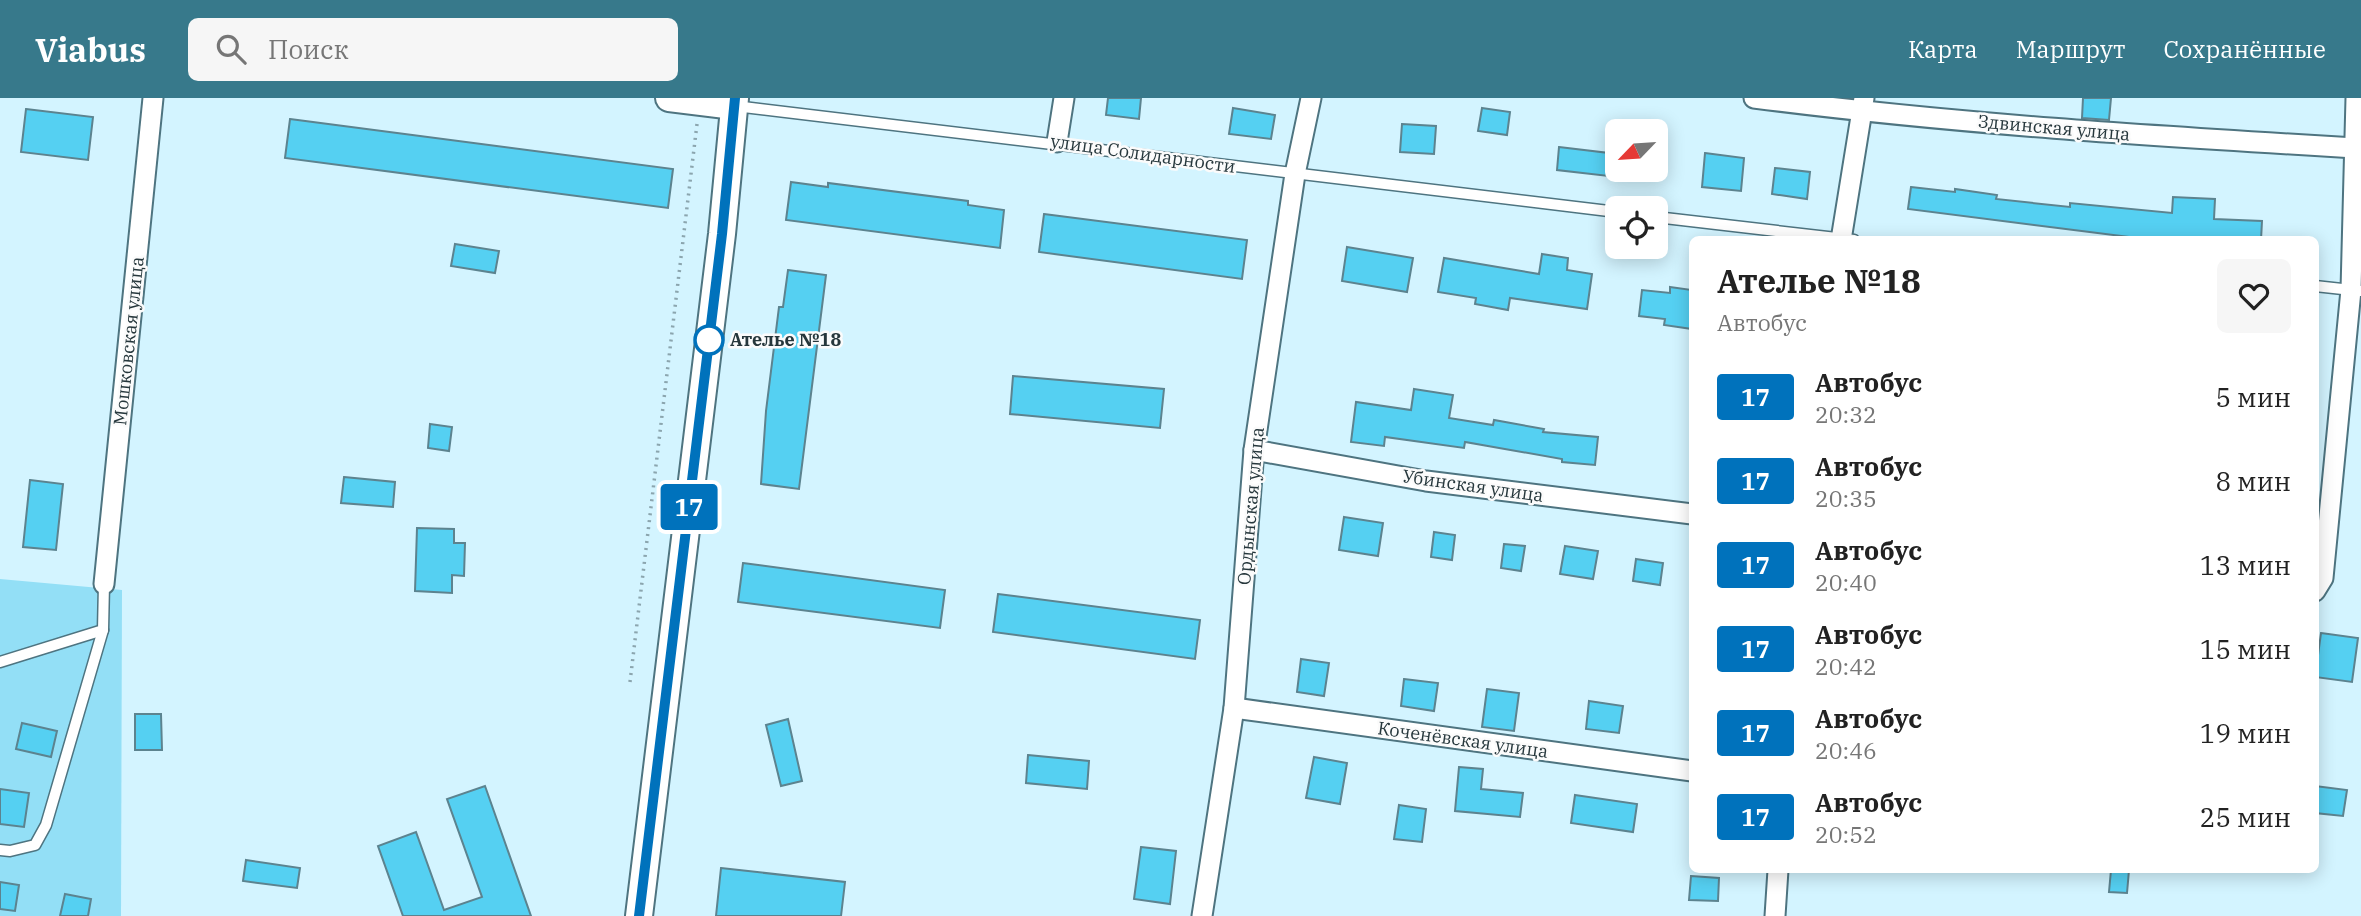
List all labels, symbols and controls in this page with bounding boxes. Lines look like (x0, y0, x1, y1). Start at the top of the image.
search box (188, 18, 678, 81)
text: Viabus (35, 28, 146, 71)
icon: search (212, 30, 250, 68)
text: Поиск (268, 32, 349, 66)
text: Карта (1908, 33, 1978, 65)
text: Маршрут (2016, 33, 2125, 65)
text: Сохранённые (2163, 33, 2326, 65)
street label: Здвинская улица (1977, 109, 2131, 146)
north arrow (1605, 119, 1668, 182)
map controls (1605, 119, 1668, 259)
street label: улица Солидарности (1049, 129, 1237, 178)
button: locate (1605, 196, 1668, 259)
street label: Мошковская улица (108, 255, 149, 426)
text: Ателье №18 (1717, 259, 1921, 302)
button: heart (2217, 259, 2291, 333)
text: Автобус (1717, 307, 1807, 337)
marker: Ателье №18 (694, 325, 724, 355)
place label: Ателье №18 (730, 328, 841, 351)
text: Автобус (1815, 365, 1922, 399)
text: 5 мин (2215, 380, 2291, 414)
text: 17 (1741, 381, 1770, 413)
text: 20:32 (1815, 399, 1877, 429)
street label: Ордынская улица (1232, 426, 1269, 586)
text: Автобус (1815, 449, 1922, 483)
street label: Убинская улица (1401, 464, 1545, 507)
text: 8 мин (2215, 464, 2291, 498)
text: 17 (1741, 465, 1770, 497)
text: 20:35 (1815, 483, 1877, 513)
line badge: 17 (658, 484, 720, 530)
text: 17 (675, 491, 703, 523)
text: Автобус (1815, 533, 1922, 567)
text: 13 мин (2200, 548, 2291, 582)
text: 17 (1741, 549, 1770, 581)
text: 20:40 (1815, 567, 1877, 597)
text: Автобус (1815, 617, 1922, 651)
text: 15 мин (2200, 632, 2291, 666)
text: 17 (1741, 633, 1770, 665)
text: 20:42 (1815, 651, 1877, 681)
text: Автобус (1815, 701, 1922, 735)
street label: Коченёвская улица (1376, 716, 1550, 763)
text: 19 мин (2200, 716, 2291, 750)
text: 17 (1741, 717, 1770, 749)
text: 20:46 (1815, 735, 1877, 765)
text: Автобус (1815, 785, 1922, 819)
text: 25 мин (2200, 800, 2291, 834)
text: 17 (1741, 801, 1770, 833)
text: 20:52 (1815, 819, 1877, 849)

